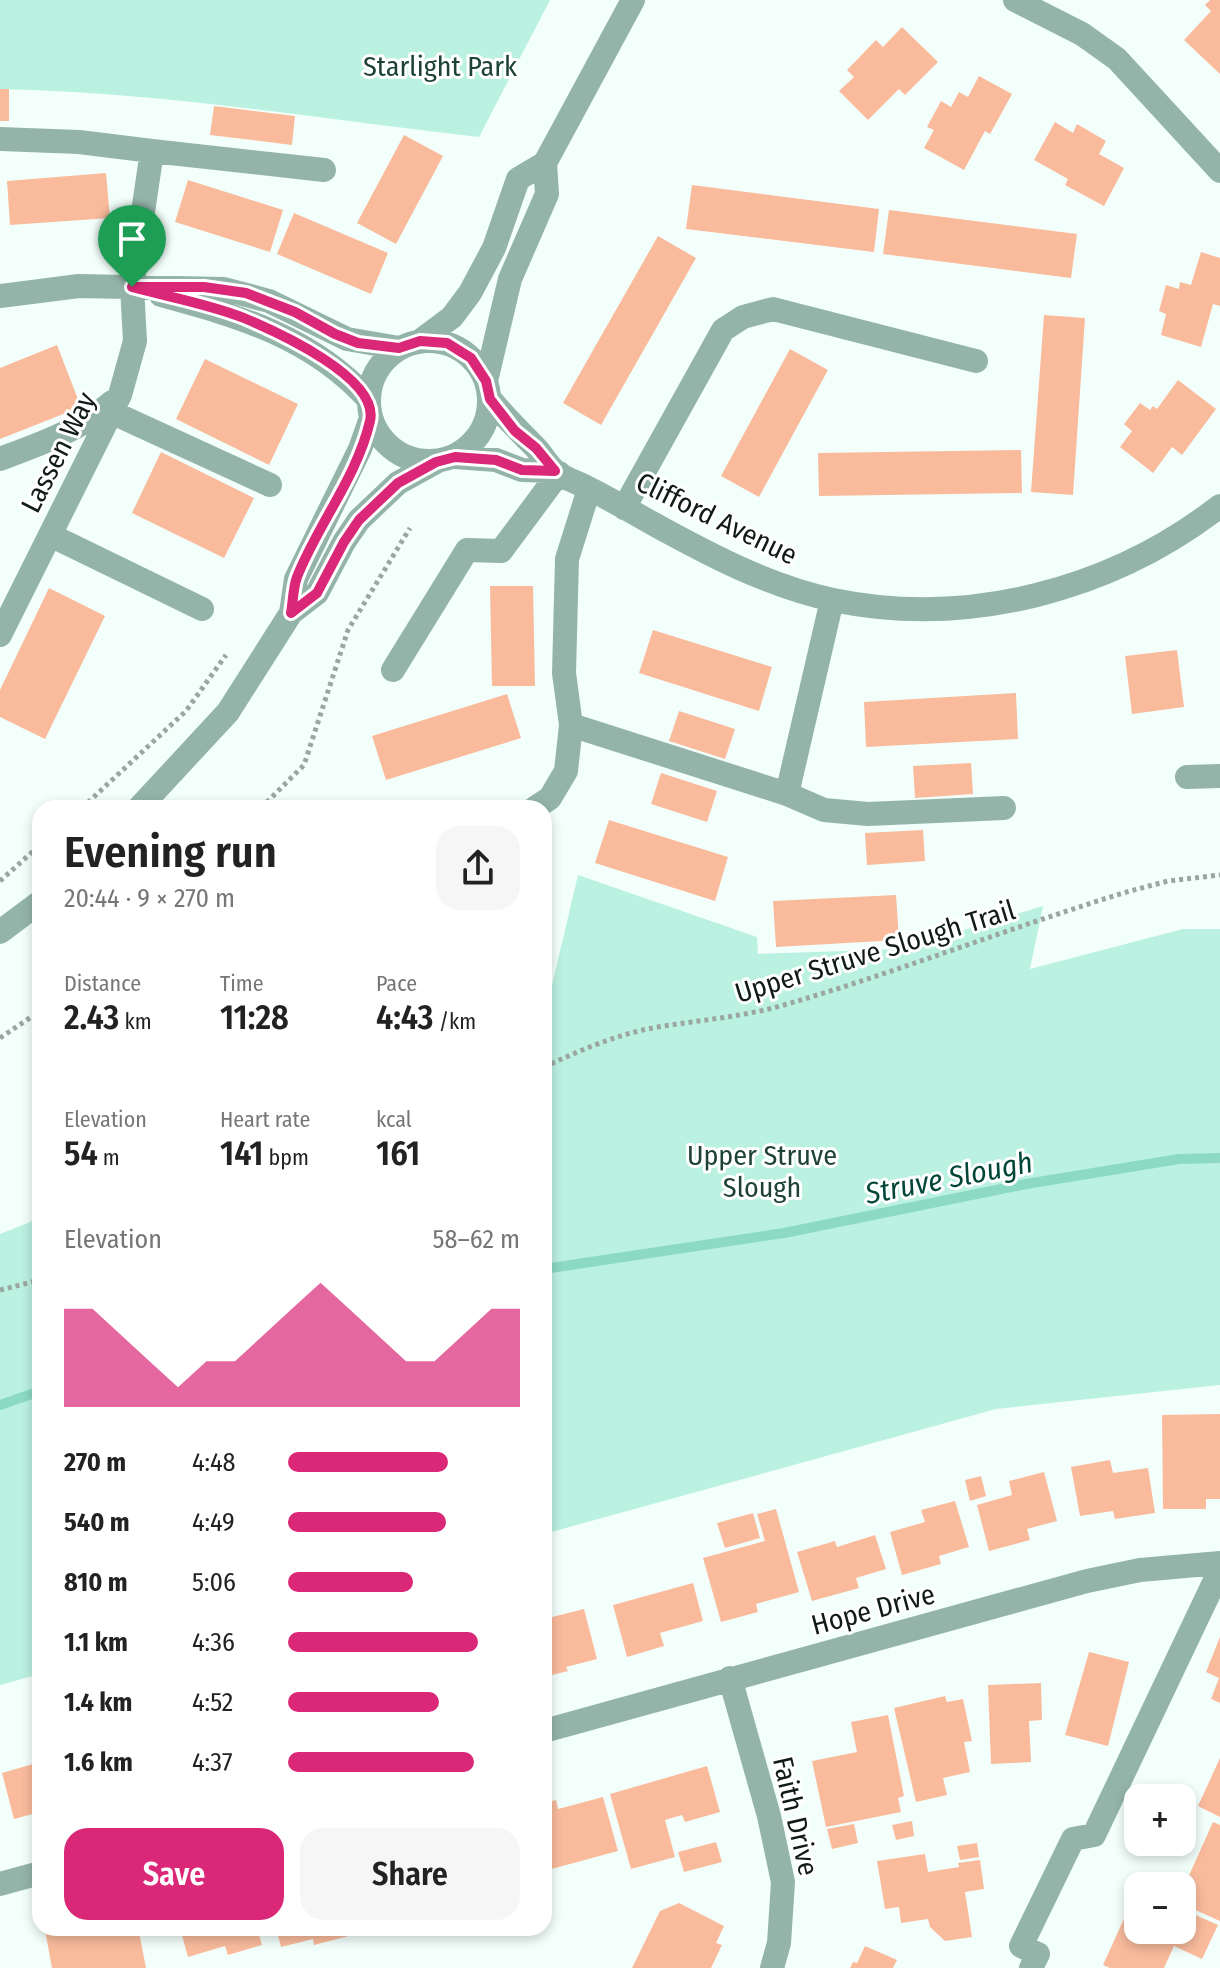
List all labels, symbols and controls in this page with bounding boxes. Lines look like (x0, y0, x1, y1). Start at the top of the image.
park label: Starlight Park (363, 50, 518, 83)
pin (98, 205, 166, 287)
icon: arrive (110, 217, 154, 261)
street label: Lassen Way (14, 386, 103, 518)
street label: Clifford Avenue (631, 465, 803, 572)
text: Evening run (64, 826, 277, 879)
button: share (436, 826, 520, 910)
text: 20:44 · 9 × 270 m (64, 883, 235, 914)
street label: Upper Struve Slough Trail (731, 893, 1019, 1010)
text: Distance (64, 970, 141, 997)
text: Time (220, 970, 264, 997)
text: Pace (376, 970, 417, 997)
text: 2.43 (64, 997, 119, 1038)
text: 11:28 (220, 997, 289, 1038)
text: 4:43 (376, 997, 434, 1038)
text: km (119, 1008, 152, 1035)
text: /km (434, 1008, 476, 1035)
text: Elevation (64, 1106, 147, 1133)
text: Heart rate (220, 1106, 310, 1133)
text: kcal (376, 1106, 412, 1133)
text: 54 (64, 1133, 98, 1174)
text: 141 (220, 1133, 263, 1174)
text: 161 (376, 1133, 420, 1174)
park label: Upper Struve Slough (687, 1139, 837, 1204)
text: m (98, 1144, 120, 1171)
text: bpm (263, 1144, 309, 1171)
water label: Struve Slough (861, 1144, 1036, 1212)
text: Elevation (64, 1224, 162, 1255)
text: 58–62 m (433, 1224, 520, 1255)
text: 270 m (64, 1447, 126, 1478)
text: 4:48 (192, 1447, 236, 1478)
text: 540 m (64, 1507, 130, 1538)
text: 4:49 (192, 1507, 235, 1538)
text: 810 m (64, 1567, 128, 1598)
text: 5:06 (192, 1567, 236, 1598)
street label: Hope Drive (808, 1577, 938, 1642)
text: 1.1 km (64, 1627, 128, 1658)
text: 4:36 (192, 1627, 235, 1658)
text: 1.4 km (64, 1687, 132, 1718)
text: 4:52 (192, 1687, 233, 1718)
text: 1.6 km (64, 1747, 133, 1778)
text: 4:37 (192, 1747, 232, 1778)
street label: Faith Drive (766, 1753, 825, 1879)
map controls (1124, 1784, 1196, 1944)
button: + (1124, 1784, 1196, 1856)
button: Save (64, 1828, 284, 1920)
button: Share (300, 1828, 520, 1920)
button: − (1124, 1872, 1196, 1944)

